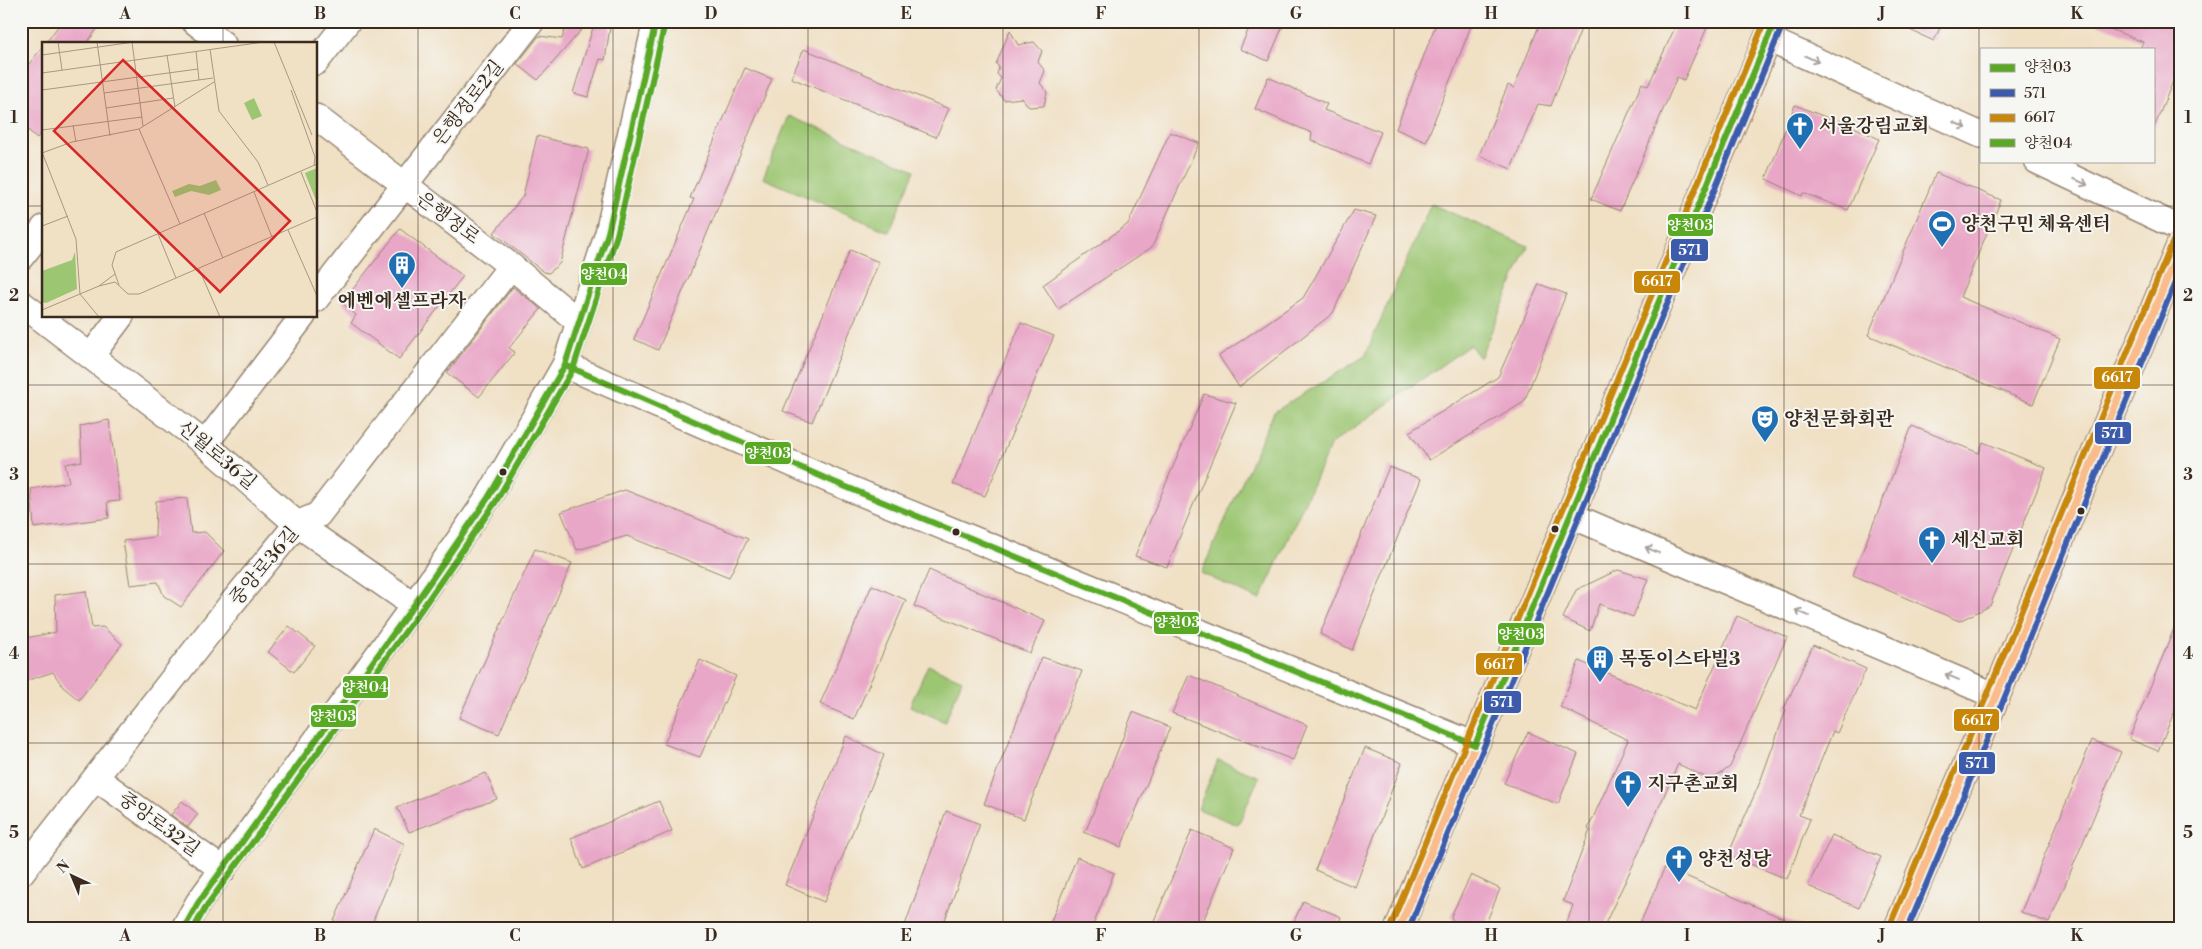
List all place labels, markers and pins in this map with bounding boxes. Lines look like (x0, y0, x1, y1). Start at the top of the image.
church icon: 서울강림교회 (1785, 111, 1815, 150)
place label: 서울강림교회 (1819, 114, 1929, 138)
sports icon: 양천구민 체육센터 (1927, 209, 1957, 248)
place label: 양천구민 체육센터 (1961, 212, 2111, 236)
building icon: 에벤에셀프라자 (387, 250, 417, 289)
place label: 에벤에셀프라자 (338, 289, 467, 313)
theatre icon: 양천문화회관 (1750, 404, 1780, 443)
place label: 양천문화회관 (1784, 407, 1895, 431)
unlabelled marker (498, 467, 508, 477)
unlabelled marker (2076, 506, 2086, 516)
unlabelled marker (1550, 524, 1560, 534)
church icon: 세신교회 (1917, 525, 1947, 564)
unlabelled marker (951, 527, 961, 537)
place label: 세신교회 (1951, 528, 2024, 552)
building icon: 목동이스타빌3 (1585, 644, 1615, 683)
place label: 목동이스타빌3 (1619, 647, 1741, 671)
church icon: 지구촌교회 (1613, 769, 1643, 808)
place label: 지구촌교회 (1647, 772, 1739, 796)
church icon: 양천성당 (1664, 844, 1694, 883)
place label: 양천성당 (1698, 847, 1772, 871)

